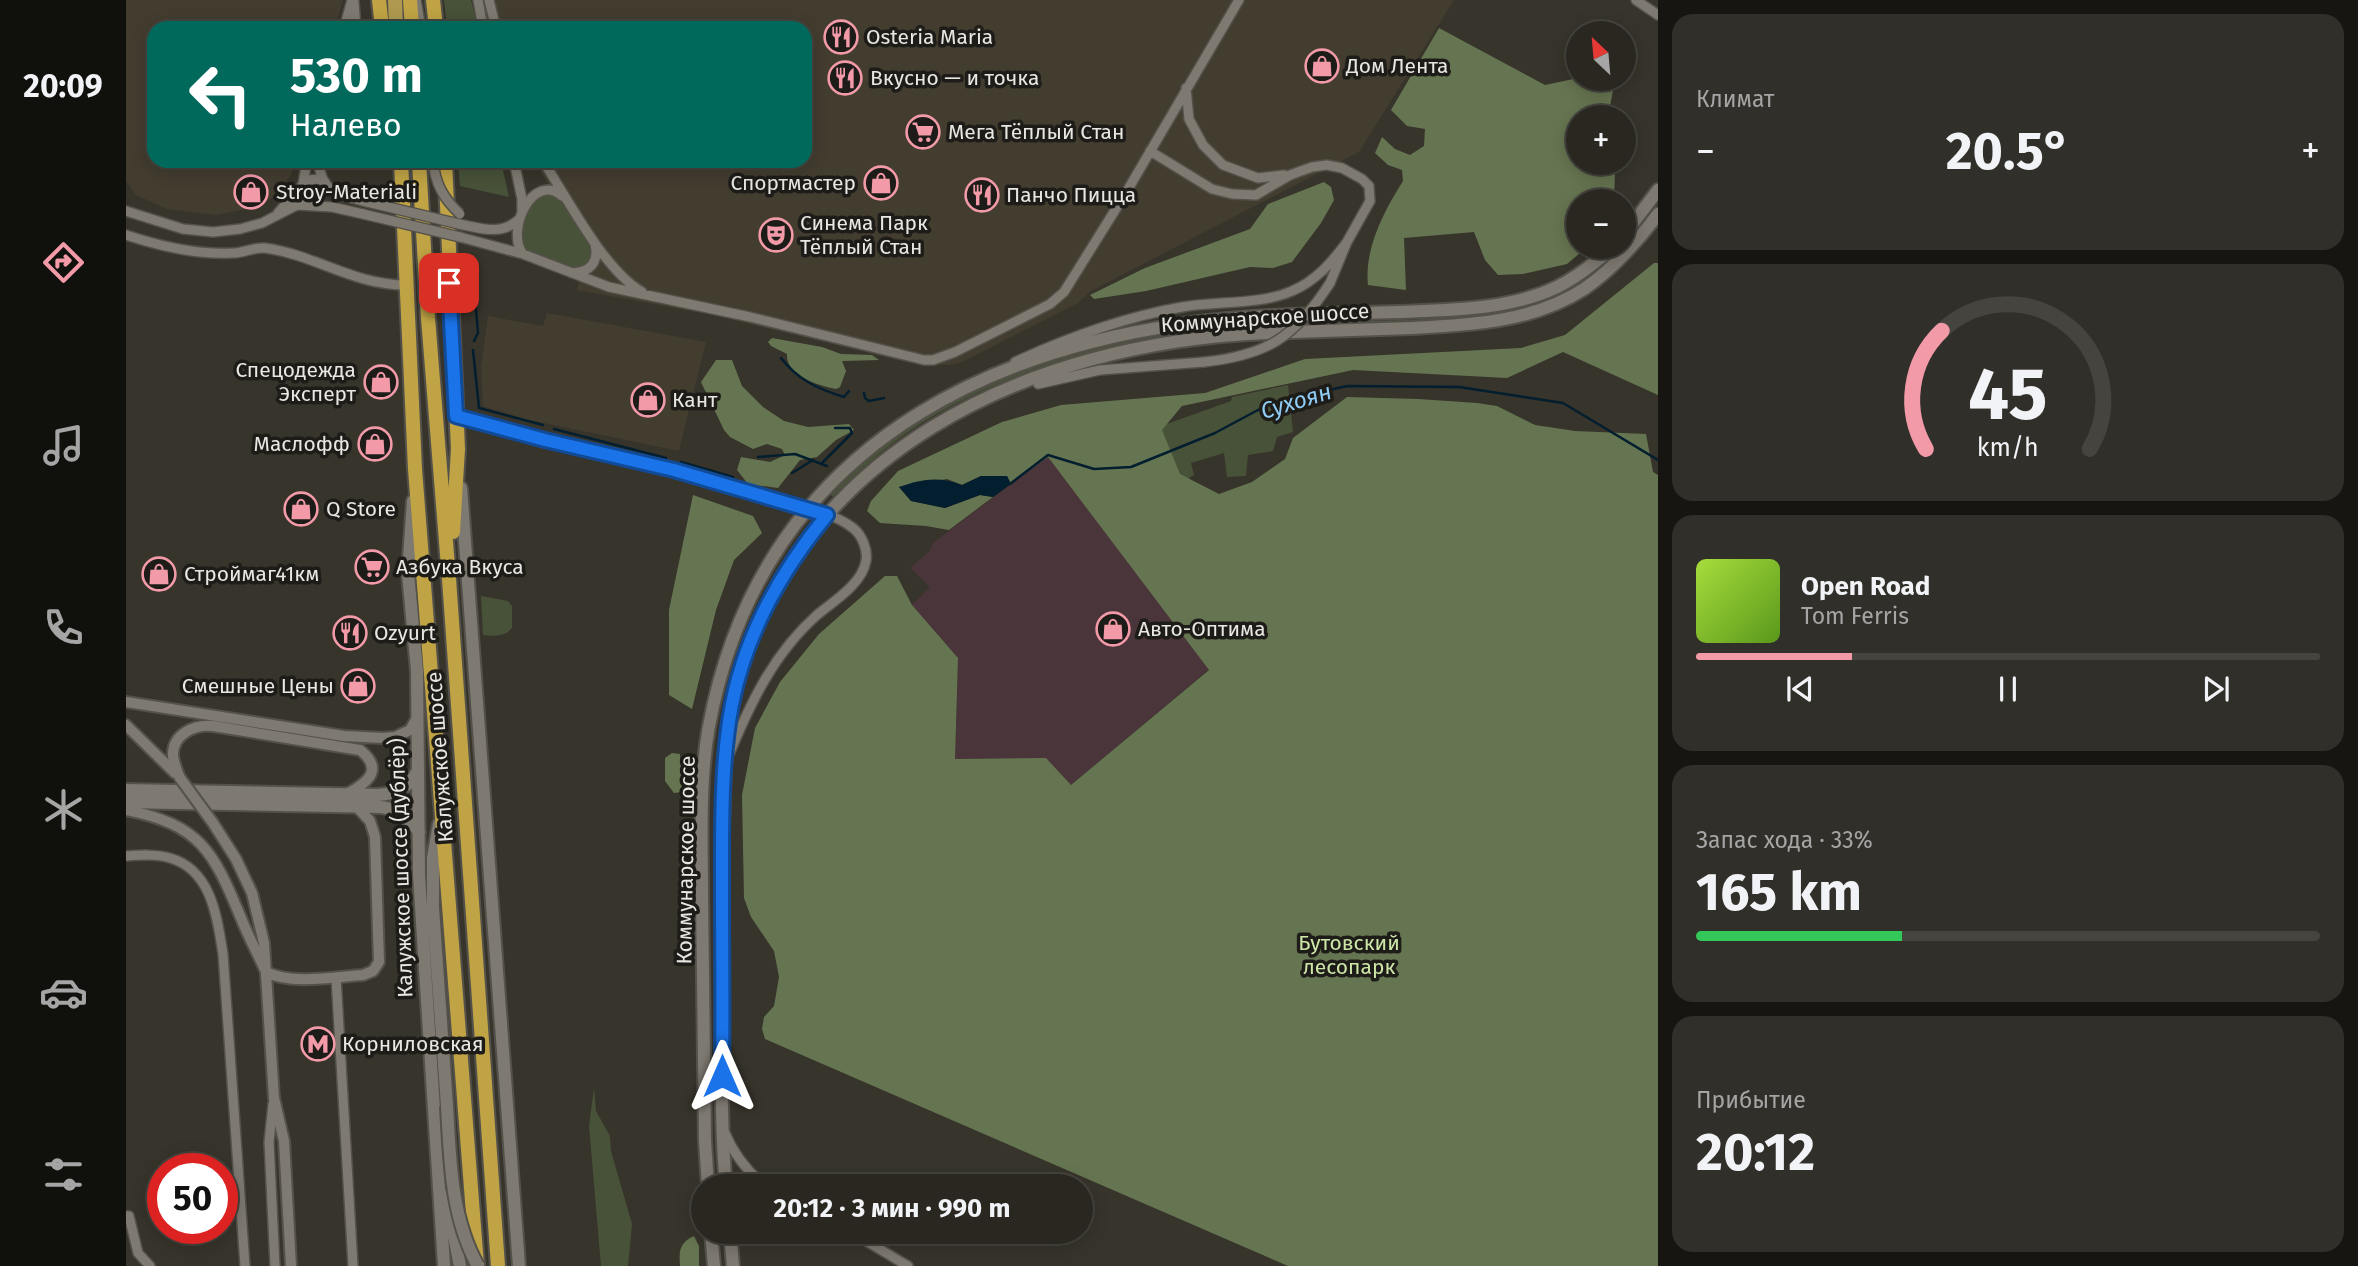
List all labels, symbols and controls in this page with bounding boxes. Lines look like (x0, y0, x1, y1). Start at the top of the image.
restaurant icon: Osteria Maria (822, 18, 860, 56)
north arrow (1566, 21, 1636, 91)
map controls (1566, 21, 1636, 259)
place label: Osteria Maria (866, 24, 993, 50)
text: 530 m (290, 46, 423, 105)
shop icon: Дом Лента (1303, 47, 1341, 85)
icon: left (175, 49, 266, 140)
place label: Дом Лента (1345, 53, 1449, 79)
restaurant icon: Вкусно — и точка (826, 59, 864, 97)
place label: Вкусно — и точка (870, 65, 1039, 91)
text: 20:09 (23, 67, 103, 105)
text: Климат (1696, 85, 1774, 113)
button: + (1566, 105, 1636, 175)
text: Налево (290, 106, 402, 144)
supermarket icon: Мега Тёплый Cтан (904, 113, 942, 151)
place label: Мега Тёплый Cтан (948, 119, 1124, 145)
text: 20.5° (1946, 120, 2070, 183)
text: − (1696, 128, 1715, 174)
text: + (2301, 128, 2320, 174)
shop icon: Спортмастер (862, 164, 900, 202)
place label: Спортмастер (730, 170, 856, 196)
shop icon: Stroy-Materiali (232, 173, 270, 211)
restaurant icon: Панчо Пицца (963, 176, 1001, 214)
place label: Stroy-Materiali (276, 179, 417, 205)
place label: Панчо Пицца (1006, 182, 1136, 208)
button: − (1566, 189, 1636, 259)
place label: Синема Парк Тёплый Стан (800, 210, 928, 260)
theatre icon: Синема Парк Тёплый Стан (757, 216, 795, 254)
icon: directions (39, 238, 88, 287)
pin (419, 253, 479, 313)
icon: arrive (430, 264, 468, 302)
street label: Коммунарское шоссе (1160, 298, 1370, 338)
text: 45 (1968, 351, 2048, 438)
place label: Спецодежда Эксперт (235, 357, 357, 407)
shop icon: Спецодежда Эксперт (362, 363, 400, 401)
water label: Сухоян (1257, 377, 1335, 425)
shop icon: Кант (629, 381, 667, 419)
place label: Кант (672, 387, 718, 413)
icon: music (39, 421, 88, 470)
shop icon: Маслофф (356, 425, 394, 463)
place label: Маслофф (254, 431, 350, 457)
text: km/h (1977, 432, 2039, 462)
shop icon: Q Store (282, 490, 320, 528)
place label: Q Store (326, 496, 396, 522)
supermarket icon: Азбука Вкуса (353, 548, 391, 586)
place label: Азбука Вкуса (396, 554, 524, 580)
shop icon: Строймаг41км (140, 555, 178, 593)
place label: Строймаг41км (184, 561, 319, 587)
text: Open Road (1801, 571, 1930, 602)
text: Tom Ferris (1801, 602, 1909, 630)
icon: phone (39, 603, 88, 652)
shop icon: Авто-Оптима (1094, 610, 1132, 648)
restaurant icon: Ozyurt (331, 614, 369, 652)
place label: Авто-Оптима (1138, 616, 1266, 642)
place label: Ozyurt (374, 620, 436, 646)
shop icon: Смешные Цены (339, 667, 377, 705)
icon: previous (1781, 670, 1819, 708)
icon: pause (1989, 670, 2027, 708)
icon: next (2197, 670, 2235, 708)
street label: Калужское шоссе (421, 671, 459, 843)
place label: Смешные Цены (182, 673, 334, 699)
street label: Калужское шоссе (дублёр) (383, 738, 419, 998)
street label: Коммунарское шоссе (671, 755, 701, 965)
icon: climate (39, 785, 88, 834)
text: Запас хода · 33% (1696, 826, 1873, 854)
text: 165 km (1696, 861, 1862, 924)
park label: Бутовский лесопарк (1298, 930, 1400, 980)
icon: car (39, 968, 88, 1017)
metro station icon: Корниловская (299, 1025, 337, 1063)
place label: Корниловская (342, 1031, 484, 1057)
position arrow (685, 1039, 759, 1113)
text: Прибытие (1696, 1086, 1806, 1114)
text: 20:12 (1696, 1121, 1815, 1184)
icon: filters (39, 1150, 88, 1199)
speed limit sign: 50 (147, 1153, 238, 1244)
text: 20:12 · 3 мин · 990 m (774, 1193, 1010, 1224)

